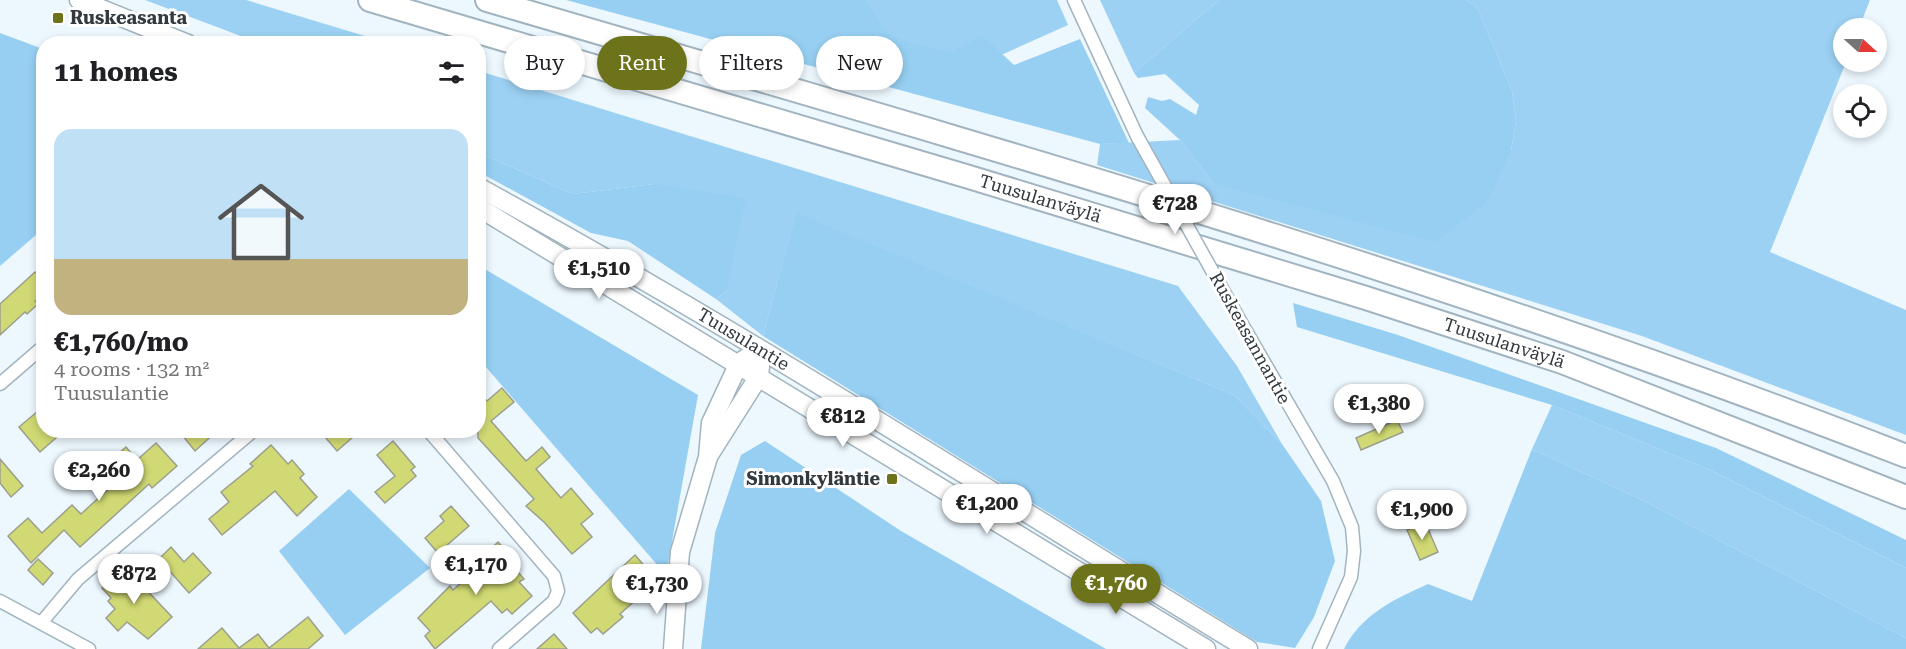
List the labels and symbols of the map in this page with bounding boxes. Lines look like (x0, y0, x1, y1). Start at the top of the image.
place label: Ruskeasanta (70, 7, 188, 28)
marker: Ruskeasanta (51, 11, 65, 25)
north arrow (1833, 18, 1887, 72)
street label: Tuusulanväylä (977, 170, 1104, 227)
pin: €728 (1139, 184, 1211, 235)
pin: €1,510 (550, 249, 648, 300)
street label: Ruskeasannantie (1205, 268, 1295, 407)
street label: Tuusulantie (694, 303, 793, 374)
street label: Tuusulanväylä (1441, 313, 1568, 372)
pin: €1,380 (1330, 384, 1428, 435)
pin: €812 (807, 397, 879, 448)
pin: €2,260 (50, 451, 148, 502)
place label: Simonkyläntie (746, 468, 880, 489)
marker: Simonkyläntie (885, 472, 899, 486)
pin: €1,200 (938, 484, 1036, 535)
pin: €1,900 (1373, 490, 1471, 541)
pin: €1,170 (427, 545, 525, 596)
pin: €872 (98, 554, 170, 605)
pin: €1,730 (608, 564, 706, 615)
pin: €1,760 (1067, 564, 1165, 615)

